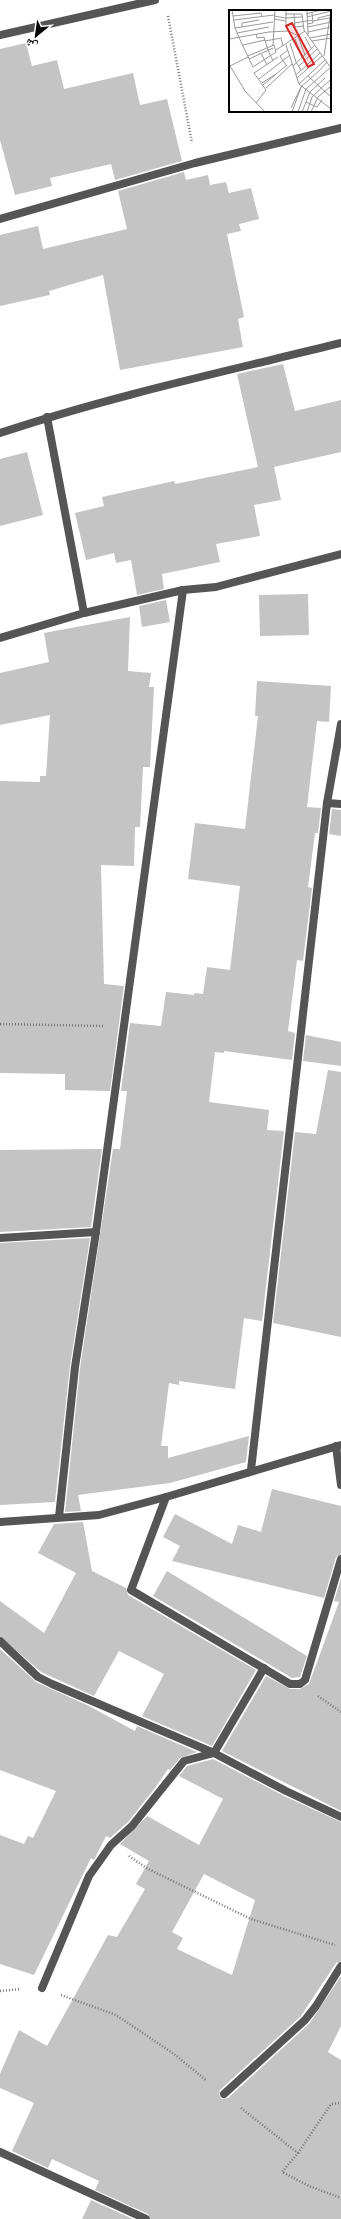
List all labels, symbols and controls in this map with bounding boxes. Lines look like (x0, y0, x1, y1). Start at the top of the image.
inset map (229, 10, 331, 112)
north arrow (16, 16, 56, 56)
text: ش (23, 35, 40, 53)

